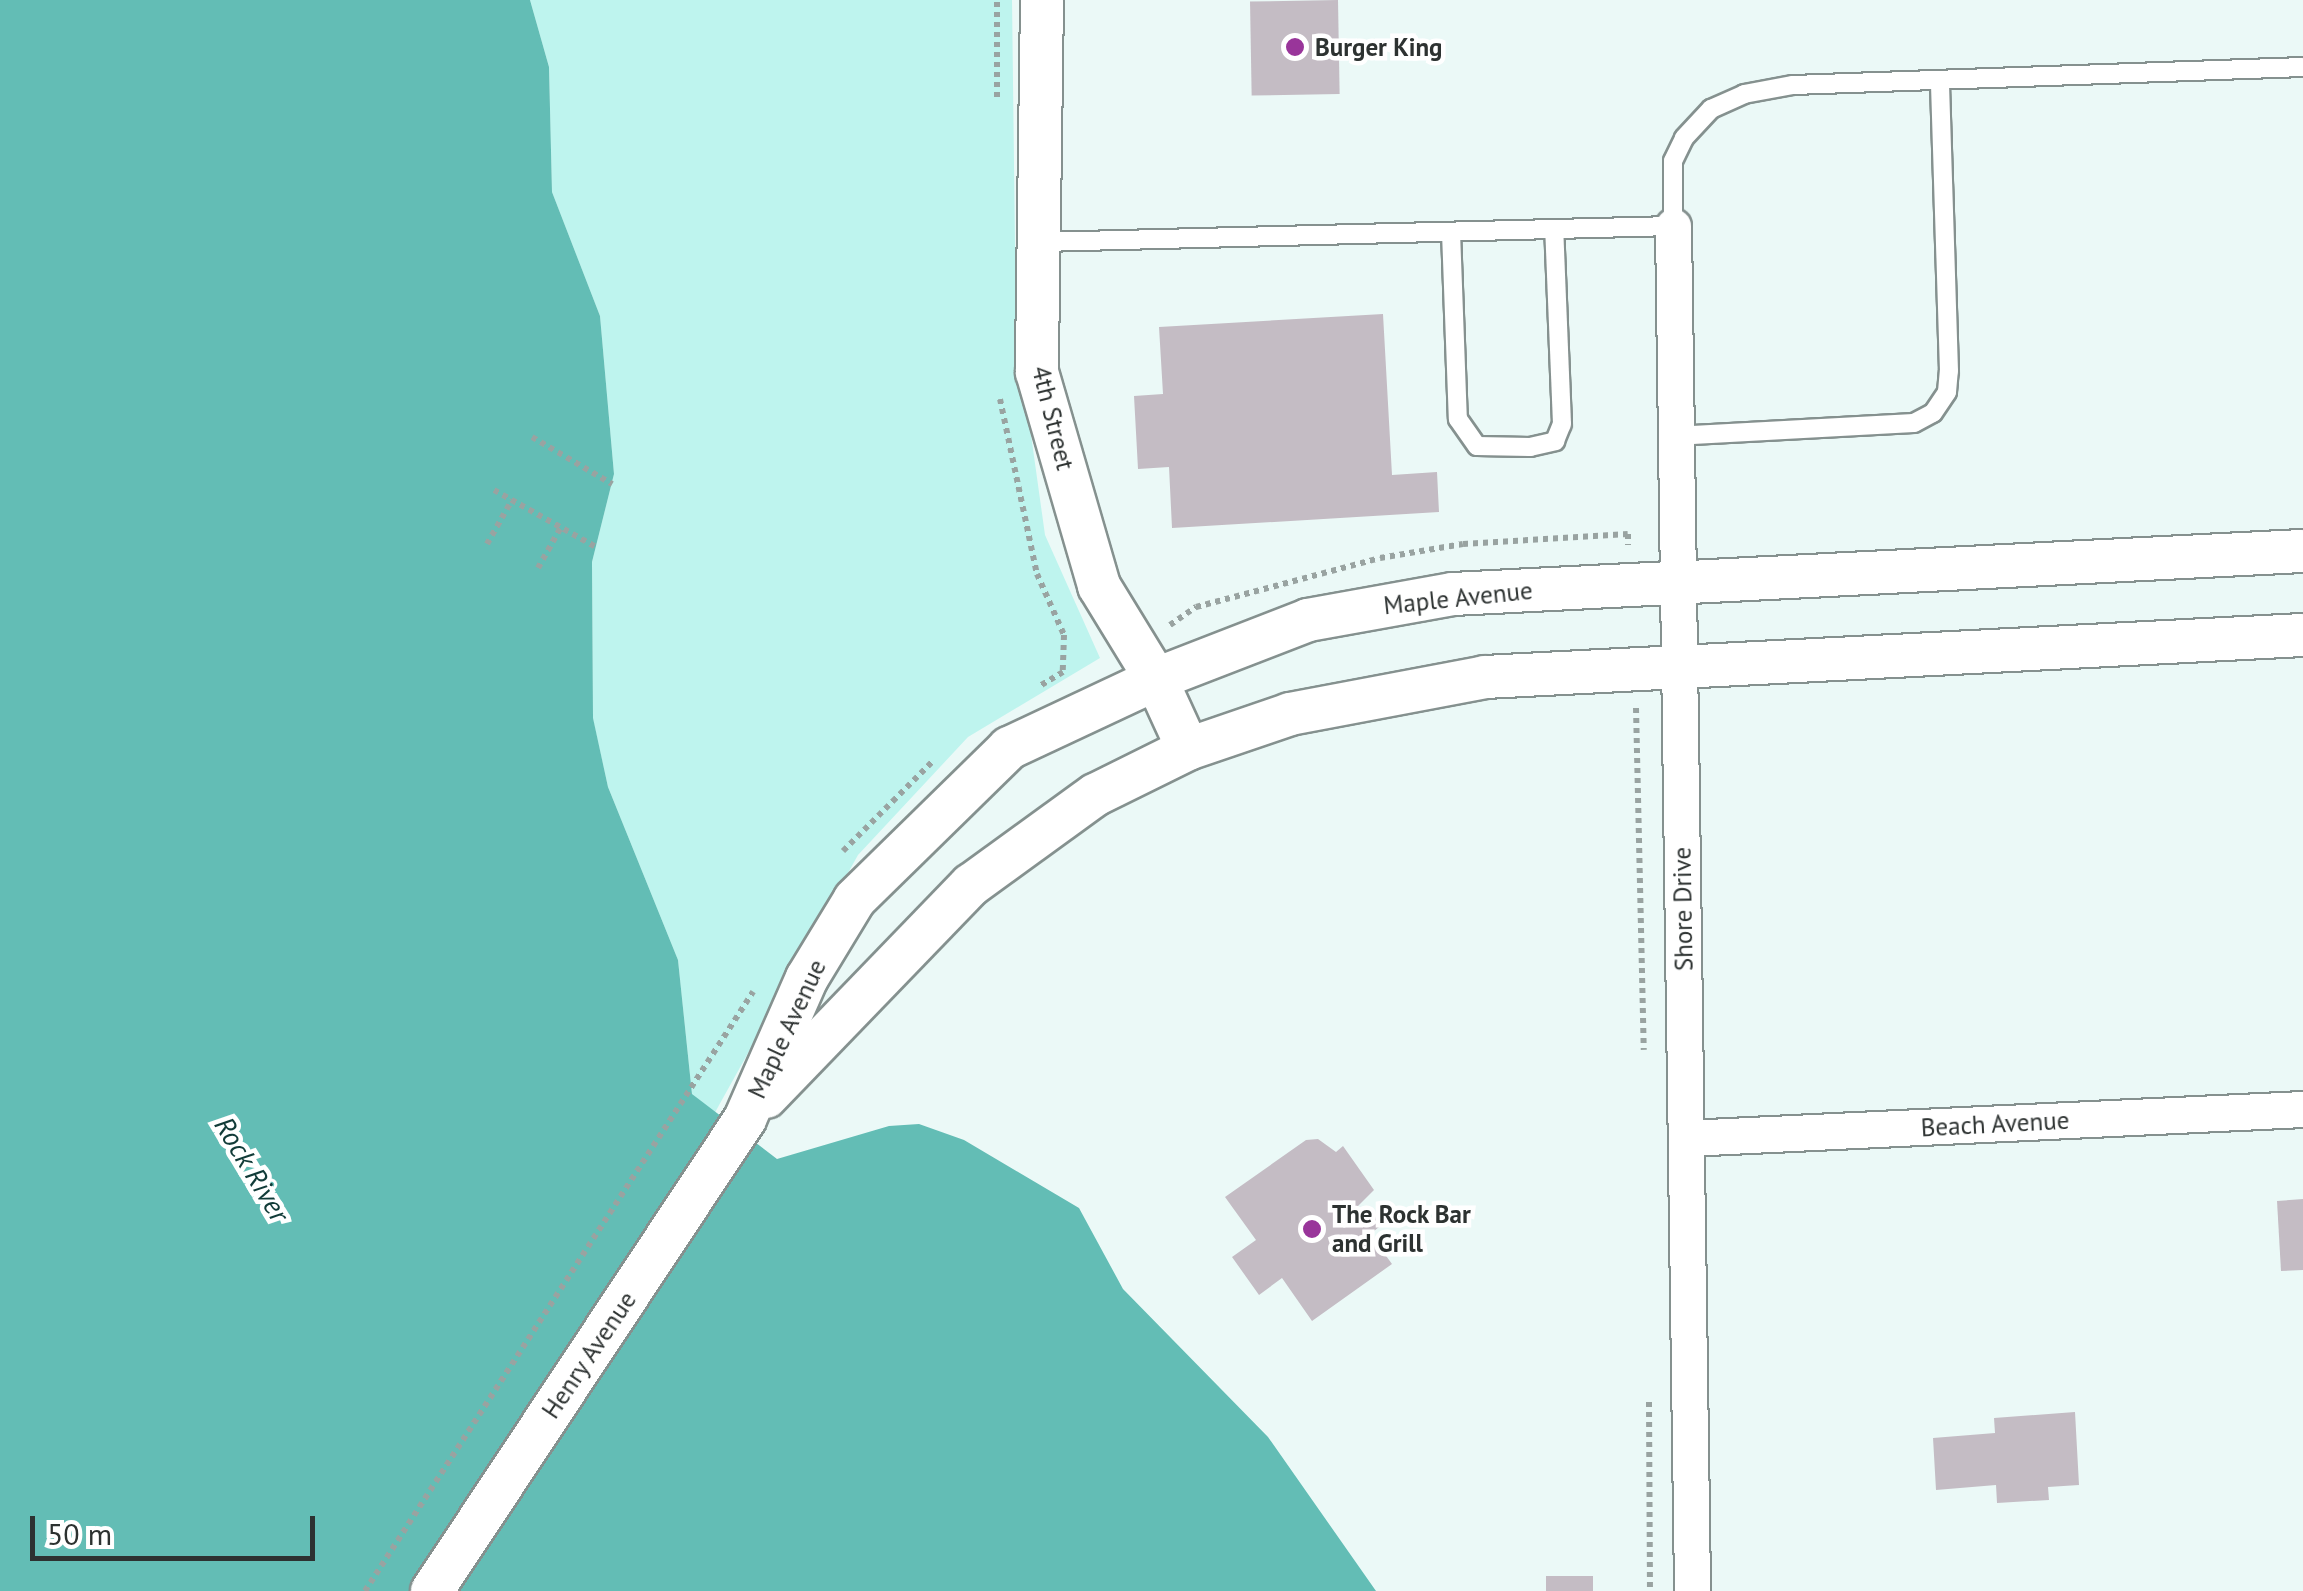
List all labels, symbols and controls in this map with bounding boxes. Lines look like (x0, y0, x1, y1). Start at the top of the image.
place label: Burger King (1315, 32, 1442, 62)
marker: Burger King (1284, 36, 1306, 58)
street label: 4th Street (1026, 363, 1080, 473)
street label: Maple Avenue (1382, 575, 1534, 621)
street label: Shore Drive (1667, 847, 1699, 971)
street label: Maple Avenue (742, 954, 832, 1104)
street label: Beach Avenue (1920, 1105, 2070, 1143)
water label: Rock River (207, 1110, 297, 1228)
place label: The Rock Bar and Grill (1332, 1200, 1471, 1259)
marker: The Rock Bar and Grill (1301, 1218, 1323, 1240)
street label: Henry Avenue (535, 1285, 643, 1425)
scale bar (35, 1496, 320, 1558)
text: 50 m (47, 1514, 112, 1553)

